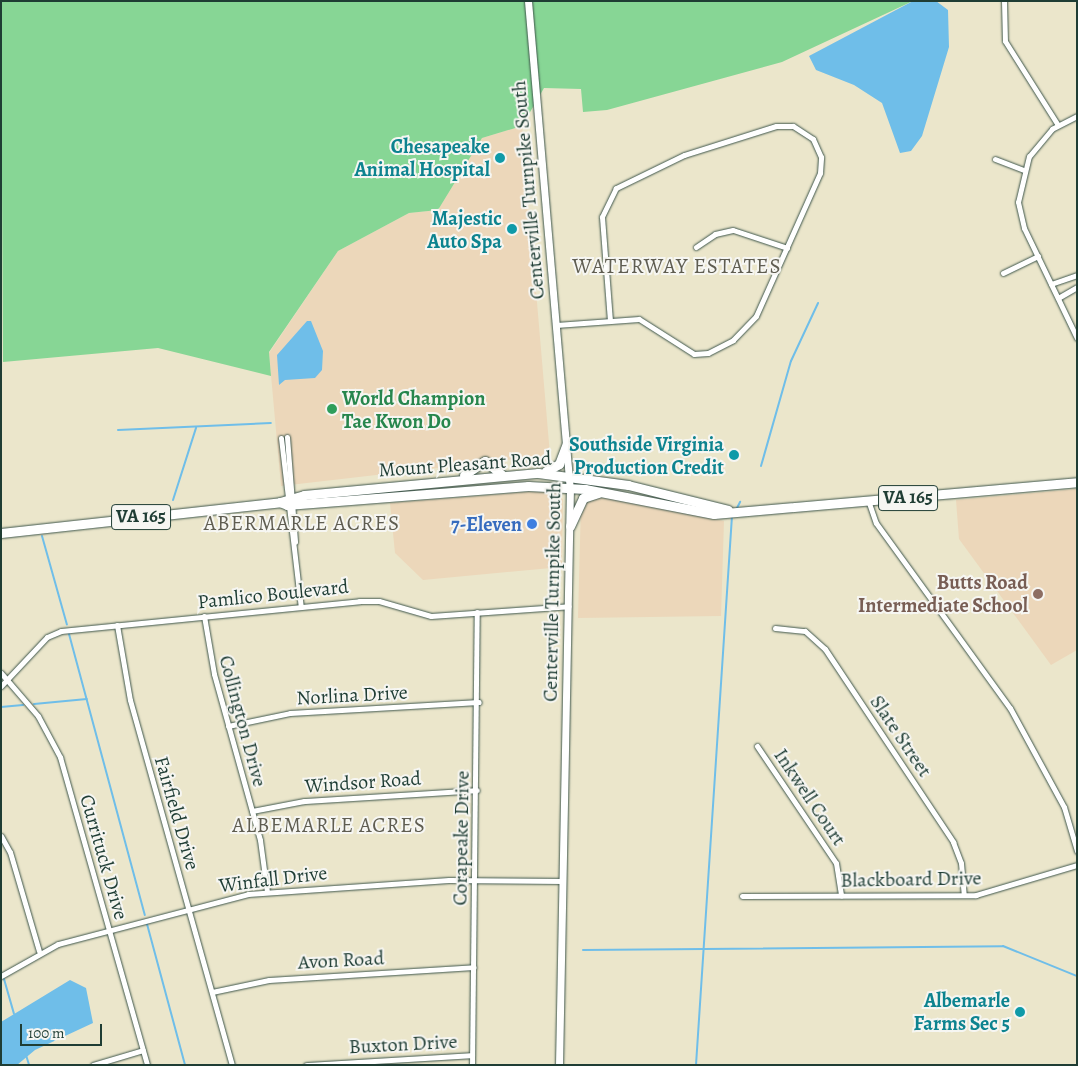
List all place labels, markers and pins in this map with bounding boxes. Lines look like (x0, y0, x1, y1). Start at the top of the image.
place label: Chesapeake Animal Hospital (355, 134, 490, 181)
marker: Chesapeake Animal Hospital (494, 152, 506, 164)
place label: Majestic Auto Spa (427, 206, 502, 253)
marker: Majestic Auto Spa (506, 223, 518, 235)
place label: World Champion Tae Kwon Do (342, 386, 486, 433)
marker: World Champion Tae Kwon Do (326, 403, 338, 415)
place label: Southside Virginia Production Credit (569, 432, 724, 479)
marker: Southside Virginia Production Credit (728, 449, 740, 461)
place label: 7-Eleven (451, 512, 522, 536)
marker: 7-Eleven (526, 518, 538, 530)
place label: Butts Road Intermediate School (858, 570, 1028, 617)
marker: Butts Road Intermediate School (1032, 588, 1044, 600)
place label: Albemarle Farms Sec 5 (914, 988, 1010, 1035)
marker: Albemarle Farms Sec 5 (1014, 1006, 1026, 1018)

